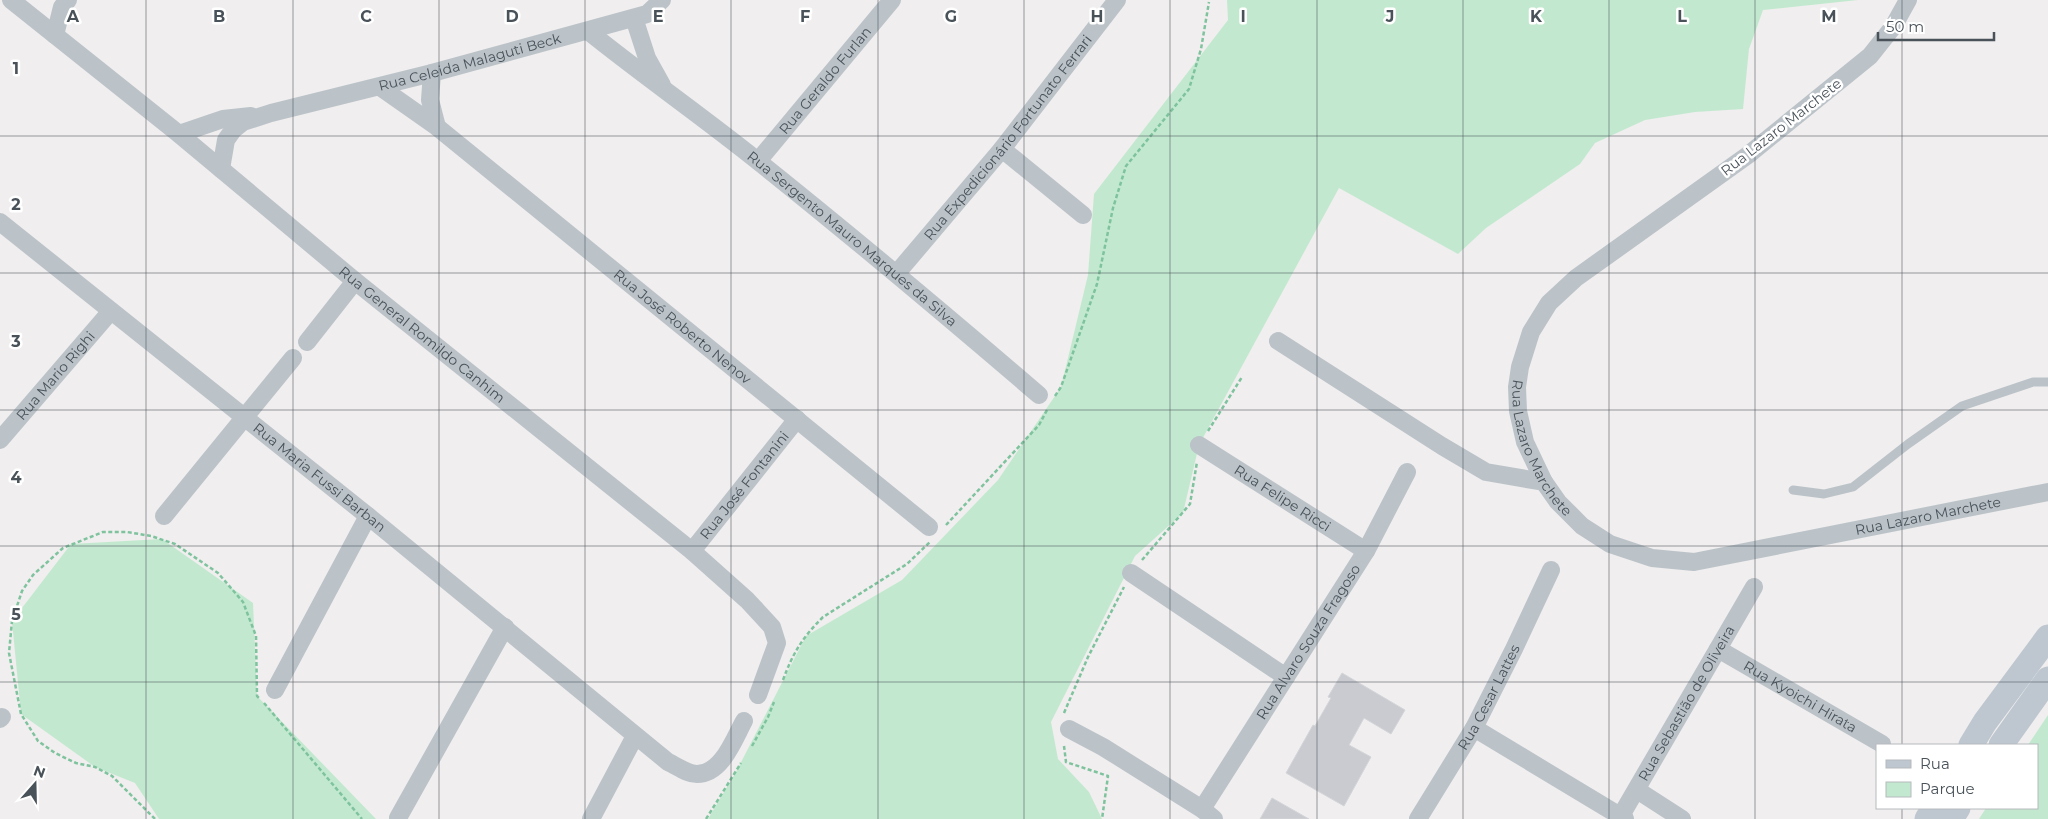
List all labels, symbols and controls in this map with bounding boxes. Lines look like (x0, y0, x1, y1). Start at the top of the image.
text: A (66, 7, 80, 26)
text: B (213, 7, 225, 26)
text: C (360, 7, 372, 26)
text: D (505, 7, 519, 26)
text: E (653, 7, 663, 26)
text: F (800, 7, 810, 26)
text: G (945, 7, 957, 26)
text: H (1091, 7, 1103, 26)
text: I (1240, 7, 1246, 26)
text: J (1385, 7, 1394, 26)
text: K (1530, 7, 1543, 26)
text: L (1677, 7, 1687, 26)
text: M (1821, 7, 1837, 26)
scale bar (1878, 10, 1994, 42)
text: 50 m (1886, 17, 1924, 36)
street label: Rua Geraldo Furlan (775, 23, 875, 138)
street label: Rua Celeida Malaguti Beck (377, 29, 564, 95)
street label: Rua Expedicionário Fortunato Ferrari (920, 31, 1096, 244)
text: 1 (13, 59, 19, 78)
street label: Rua Lazaro Marchete (1717, 74, 1845, 180)
street label: Rua Sergento Mauro Marques da Silva (743, 147, 961, 330)
text: 2 (11, 195, 21, 214)
street label: Rua General Romildo Canhim (335, 262, 509, 407)
street label: Rua José Roberto Nenov (610, 265, 755, 388)
street label: Rua Mario Righi (12, 327, 99, 424)
text: 3 (10, 332, 21, 351)
street label: Rua Lazaro Marchete (1508, 378, 1576, 520)
street label: Rua Maria Fussi Barban (249, 419, 390, 536)
street label: Rua José Fontanini (696, 427, 793, 543)
street label: Rua Felipe Ricci (1231, 461, 1334, 535)
text: 4 (10, 468, 22, 487)
street label: Rua Lazaro Marchete (1854, 493, 2002, 539)
street label: Rua Alvaro Souza Fragoso (1252, 561, 1364, 723)
text: 5 (11, 605, 21, 624)
street label: Rua Sebastião de Oliveira (1634, 622, 1739, 784)
street label: Rua Cesar Lattes (1454, 641, 1524, 753)
street label: Rua Kyoichi Hirata (1740, 657, 1860, 737)
legend (1876, 744, 2038, 809)
text: Rua (1920, 754, 1950, 773)
north arrow (10, 759, 60, 809)
text: N (31, 761, 48, 782)
text: Parque (1920, 779, 1975, 798)

